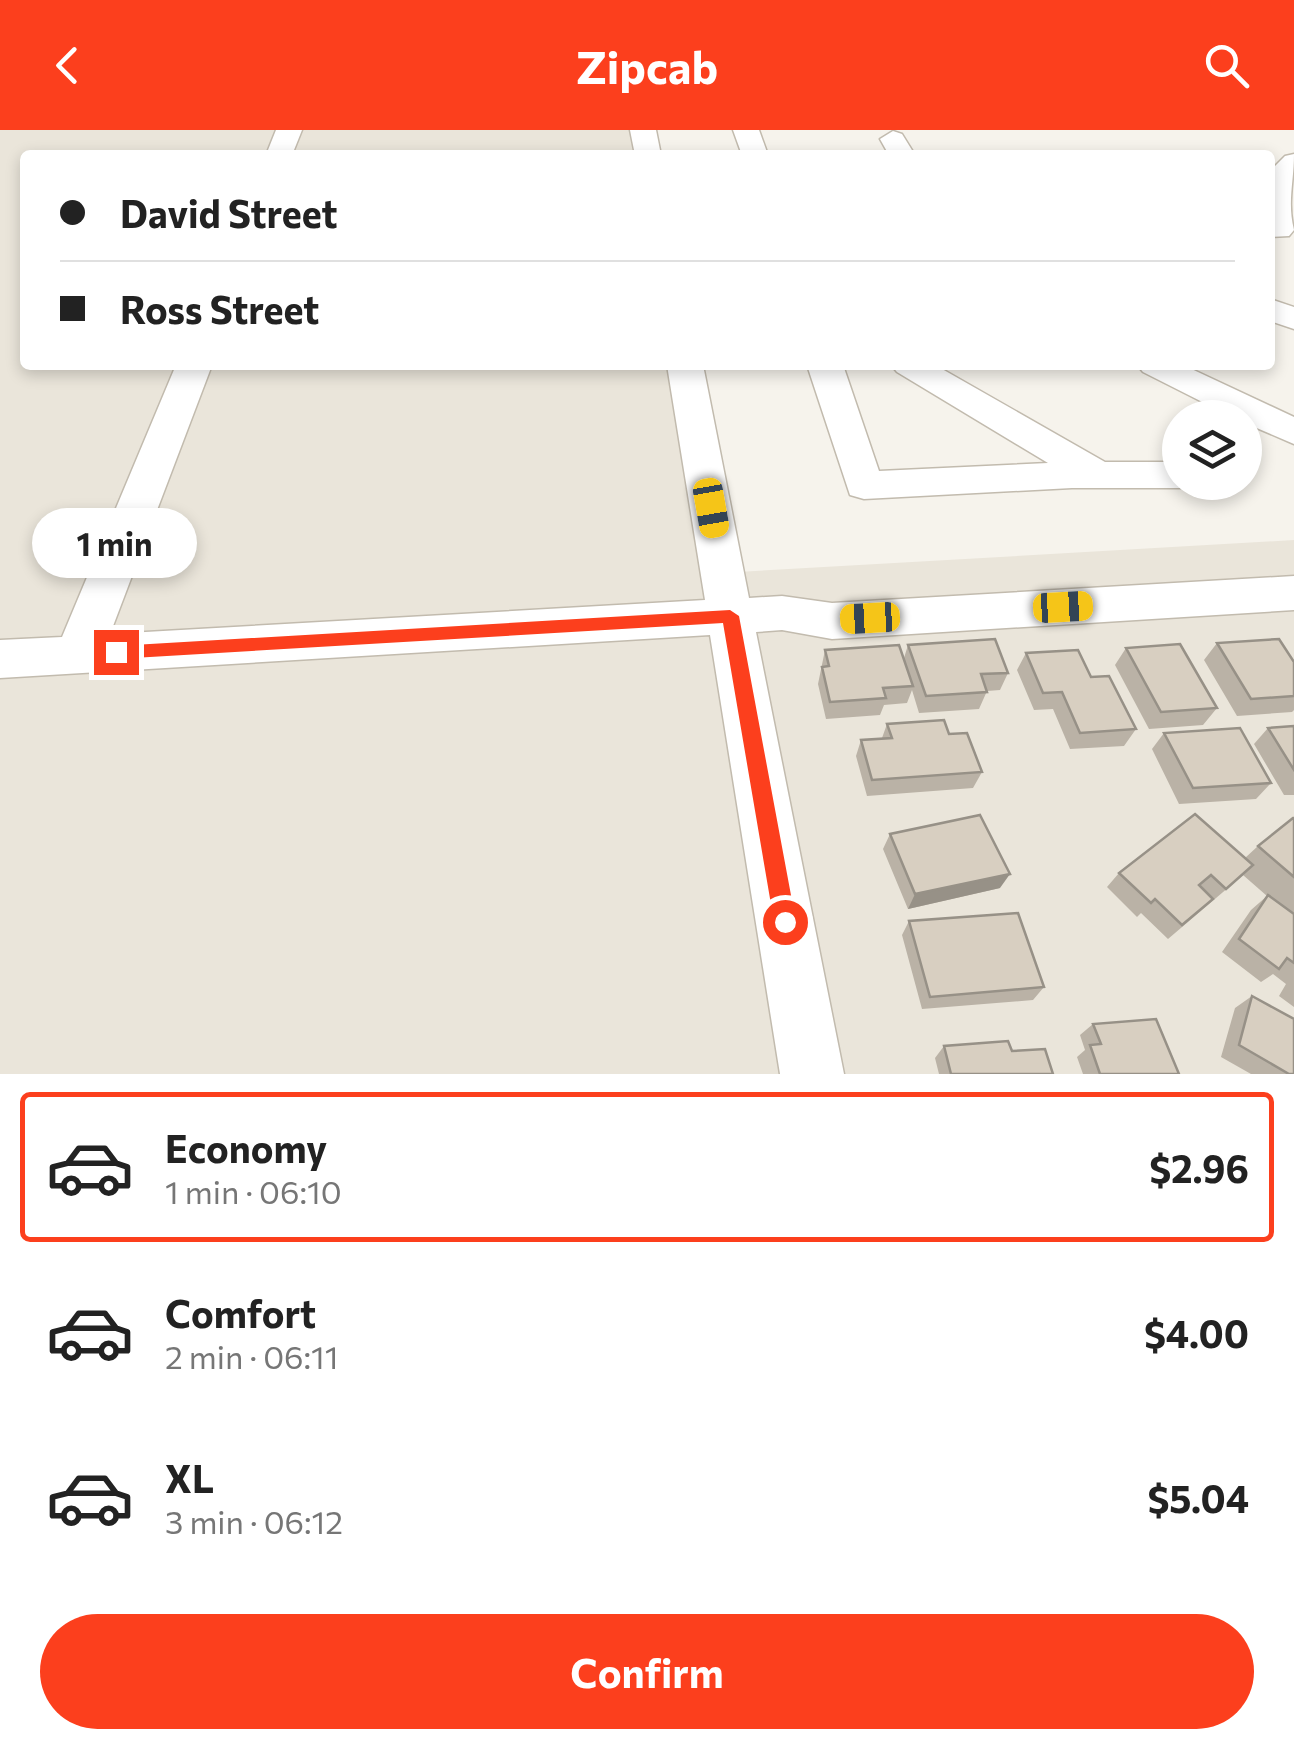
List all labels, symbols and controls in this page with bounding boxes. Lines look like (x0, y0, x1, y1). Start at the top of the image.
icon: back (40, 38, 95, 93)
text: Zipcab (576, 38, 718, 93)
icon: search (1199, 38, 1254, 93)
text: David Street (120, 189, 338, 236)
text: Ross Street (120, 285, 319, 332)
map controls (1162, 400, 1262, 500)
button: layers (1162, 400, 1262, 500)
car (691, 476, 731, 540)
callout: 1 min (34, 507, 198, 577)
text: 1 min (77, 523, 152, 563)
car (1032, 590, 1094, 624)
car (839, 601, 901, 635)
route end (94, 630, 139, 675)
route start (763, 900, 808, 945)
icon: car (45, 1122, 135, 1212)
text: Economy (165, 1124, 327, 1171)
text: $2.96 (1149, 1144, 1249, 1191)
text: 1 min · 06:10 (165, 1171, 342, 1211)
icon: car (45, 1287, 135, 1377)
text: Comfort (165, 1289, 316, 1336)
text: $4.00 (1144, 1309, 1249, 1356)
text: 2 min · 06:11 (165, 1336, 338, 1376)
icon: car (45, 1452, 135, 1542)
text: XL (165, 1454, 214, 1501)
text: $5.04 (1147, 1474, 1249, 1521)
text: 3 min · 06:12 (165, 1501, 343, 1541)
button: Confirm (40, 1614, 1254, 1729)

